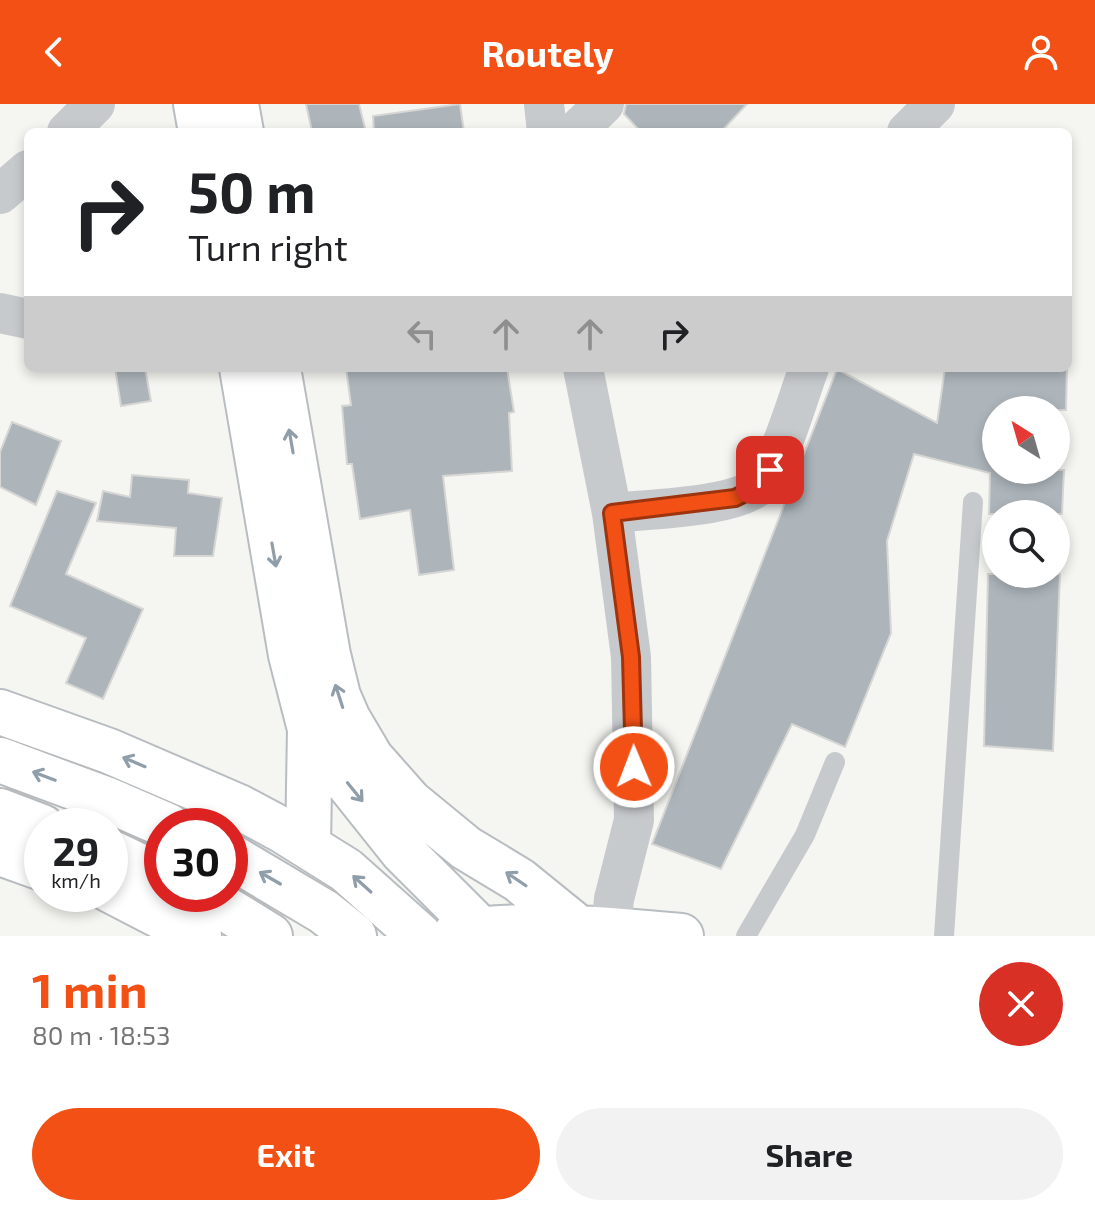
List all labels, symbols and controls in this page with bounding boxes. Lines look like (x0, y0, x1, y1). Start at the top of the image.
icon: back (32, 30, 76, 74)
icon: person (1019, 30, 1063, 74)
text: Routely (481, 31, 614, 74)
text: 50 m (188, 157, 316, 224)
icon: right (56, 160, 160, 264)
text: Turn right (188, 225, 348, 268)
icon: left (400, 312, 444, 356)
icon: ahead (484, 312, 528, 356)
icon: ahead (568, 312, 612, 356)
icon: right (652, 312, 696, 356)
north arrow (982, 396, 1070, 484)
map controls (982, 396, 1070, 588)
one-way arrow (283, 429, 298, 454)
pin (736, 436, 804, 504)
icon: arrive (748, 448, 792, 492)
button: search (982, 500, 1070, 588)
one-way arrow (267, 542, 282, 567)
one-way arrow (331, 684, 346, 709)
position arrow (592, 725, 676, 809)
one-way arrow (122, 753, 146, 768)
one-way arrow (32, 768, 57, 782)
one-way arrow (346, 781, 364, 802)
speed limit sign: 30 (144, 808, 248, 912)
text: 29 (53, 826, 99, 874)
text: km/h (51, 868, 101, 892)
one-way arrow (259, 870, 282, 886)
one-way arrow (505, 871, 527, 887)
one-way arrow (352, 875, 372, 893)
text: 1 min (32, 960, 148, 1018)
button: close (979, 962, 1063, 1046)
text: 80 m · 18:53 (32, 1019, 170, 1050)
button: Exit (32, 1108, 540, 1200)
button: Share (556, 1108, 1063, 1200)

